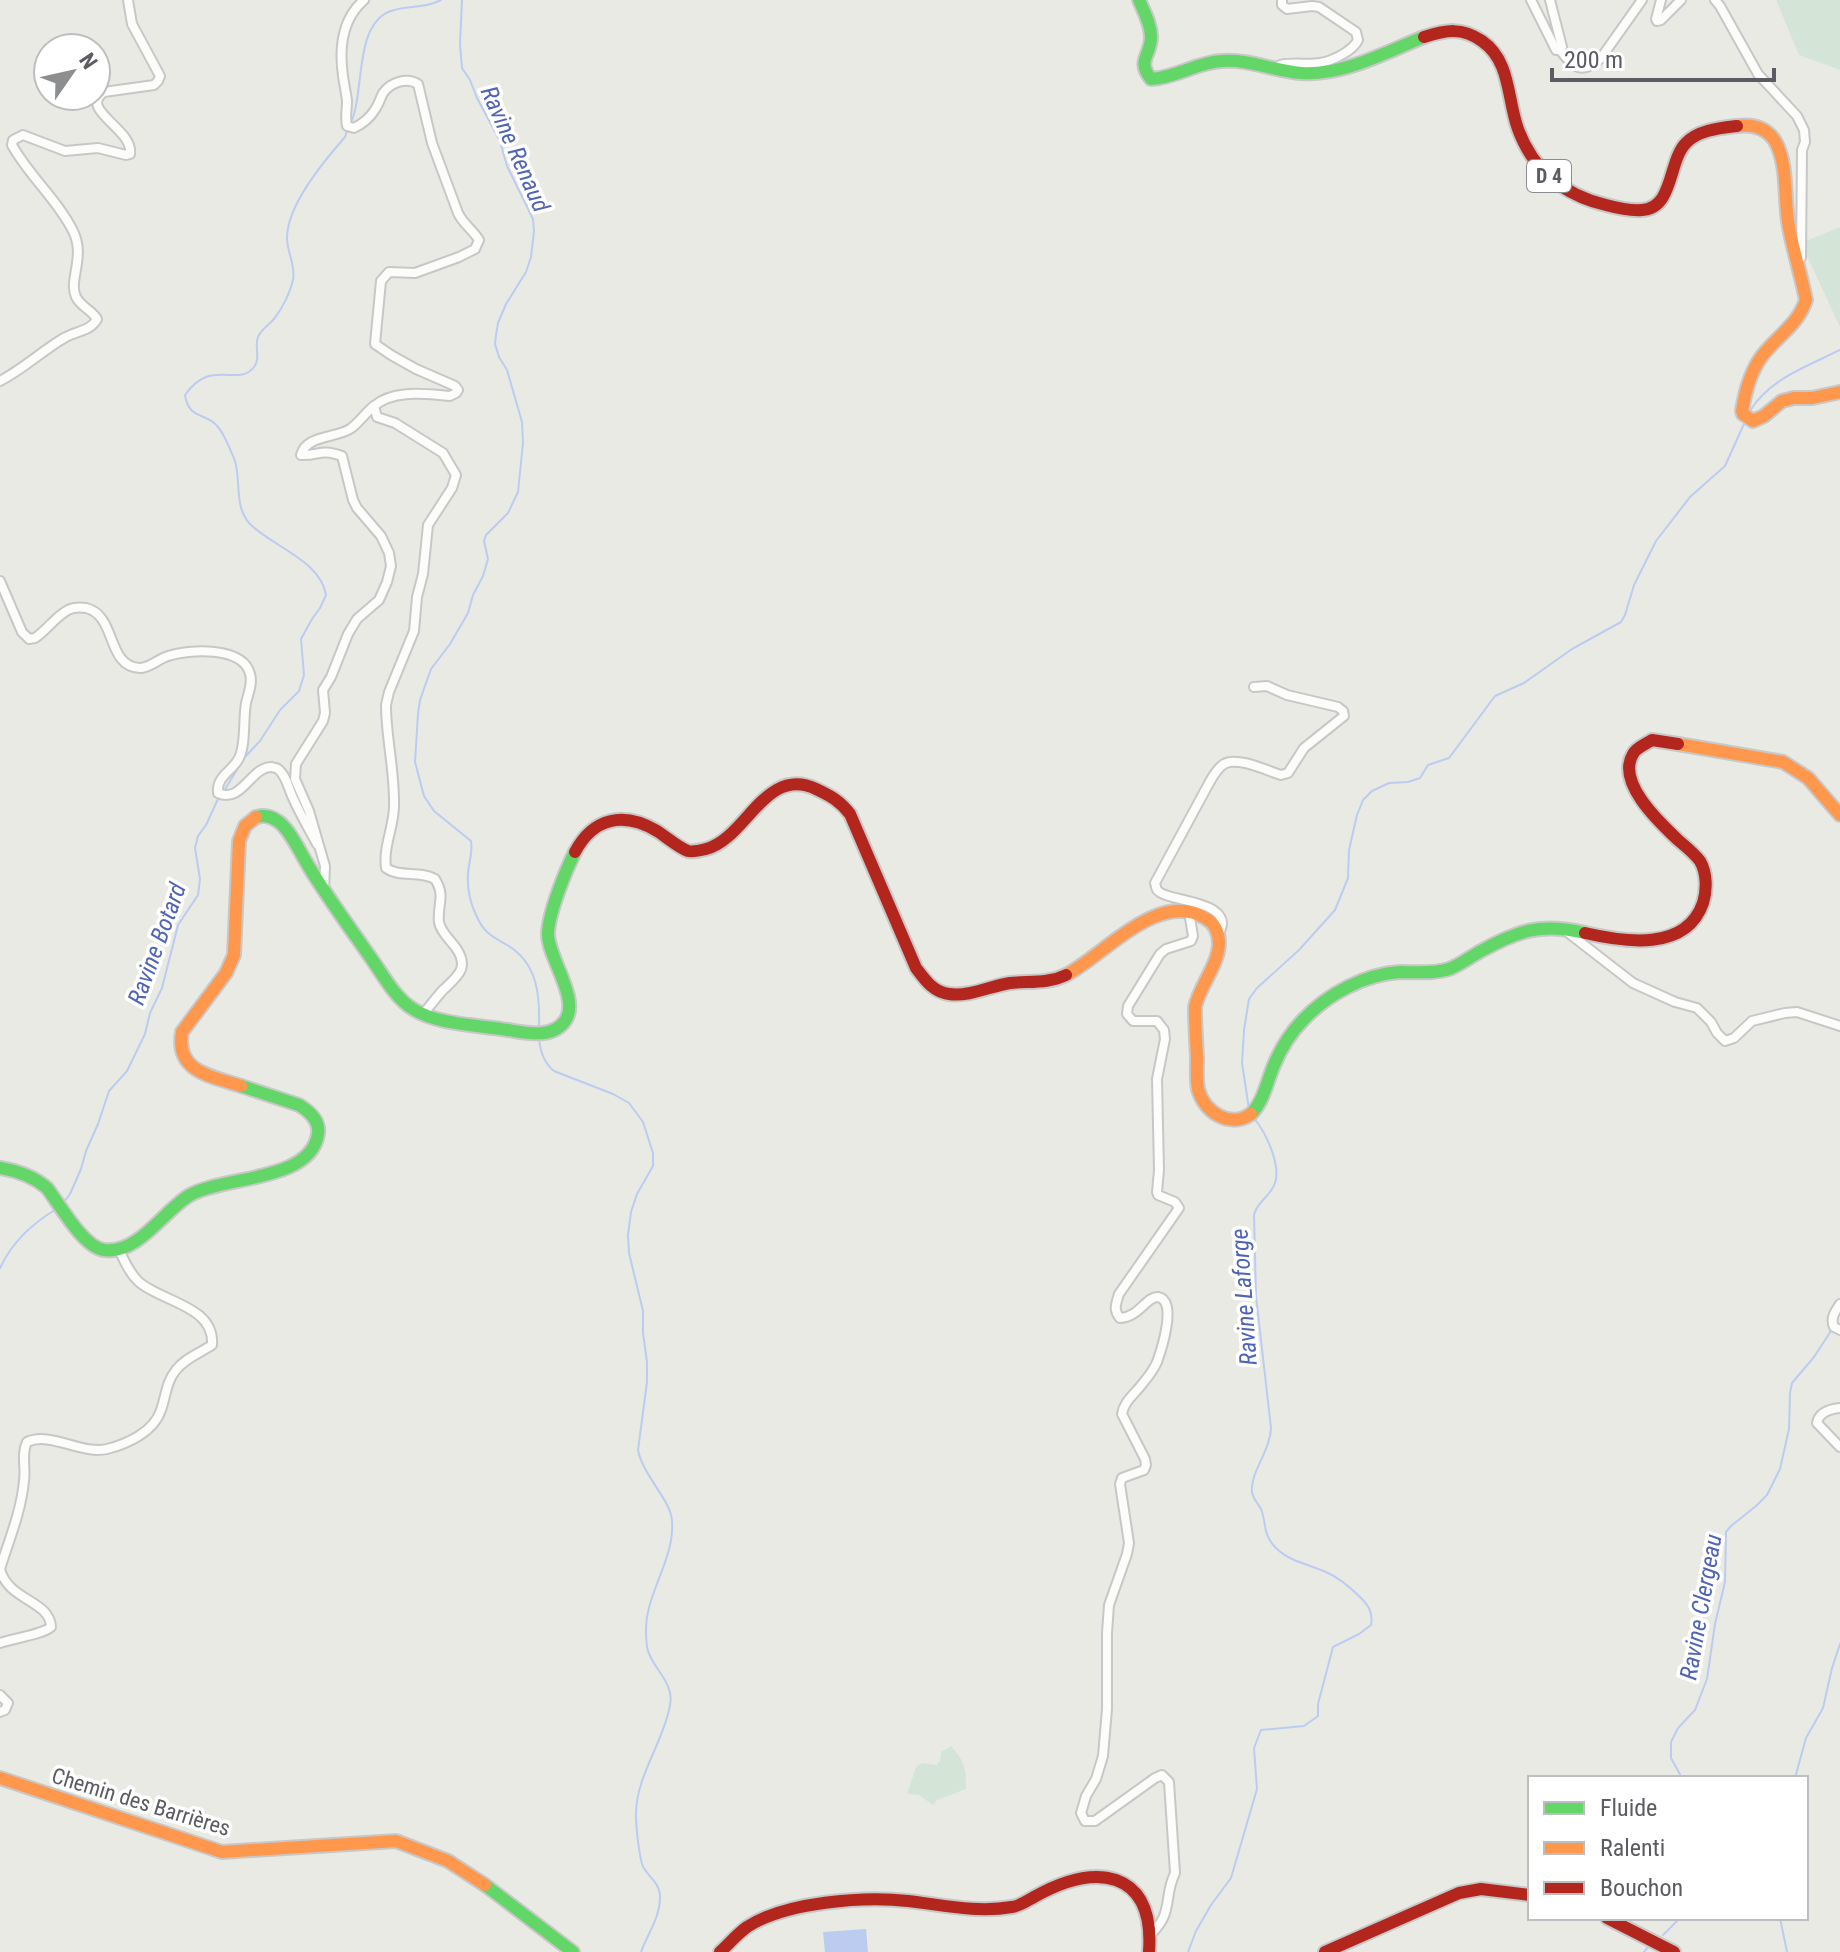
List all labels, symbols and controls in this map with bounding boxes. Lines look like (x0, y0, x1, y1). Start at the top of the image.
north arrow (32, 32, 112, 112)
scale bar (1552, 32, 1774, 82)
text: 200 m (1564, 46, 1623, 74)
text: N (74, 49, 102, 74)
water label: Ravine Renaud (475, 82, 555, 217)
road number: D 4 (1527, 160, 1571, 192)
water label: Ravine Botard (122, 879, 192, 1009)
water label: Ravine Laforge (1225, 1228, 1263, 1366)
water label: Ravine Clergeau (1674, 1532, 1728, 1682)
street label: Chemin des Barrières (49, 1763, 233, 1841)
legend (1528, 1776, 1808, 1920)
text: Fluide (1600, 1794, 1657, 1822)
text: Ralenti (1600, 1834, 1665, 1862)
text: Bouchon (1600, 1874, 1683, 1902)

